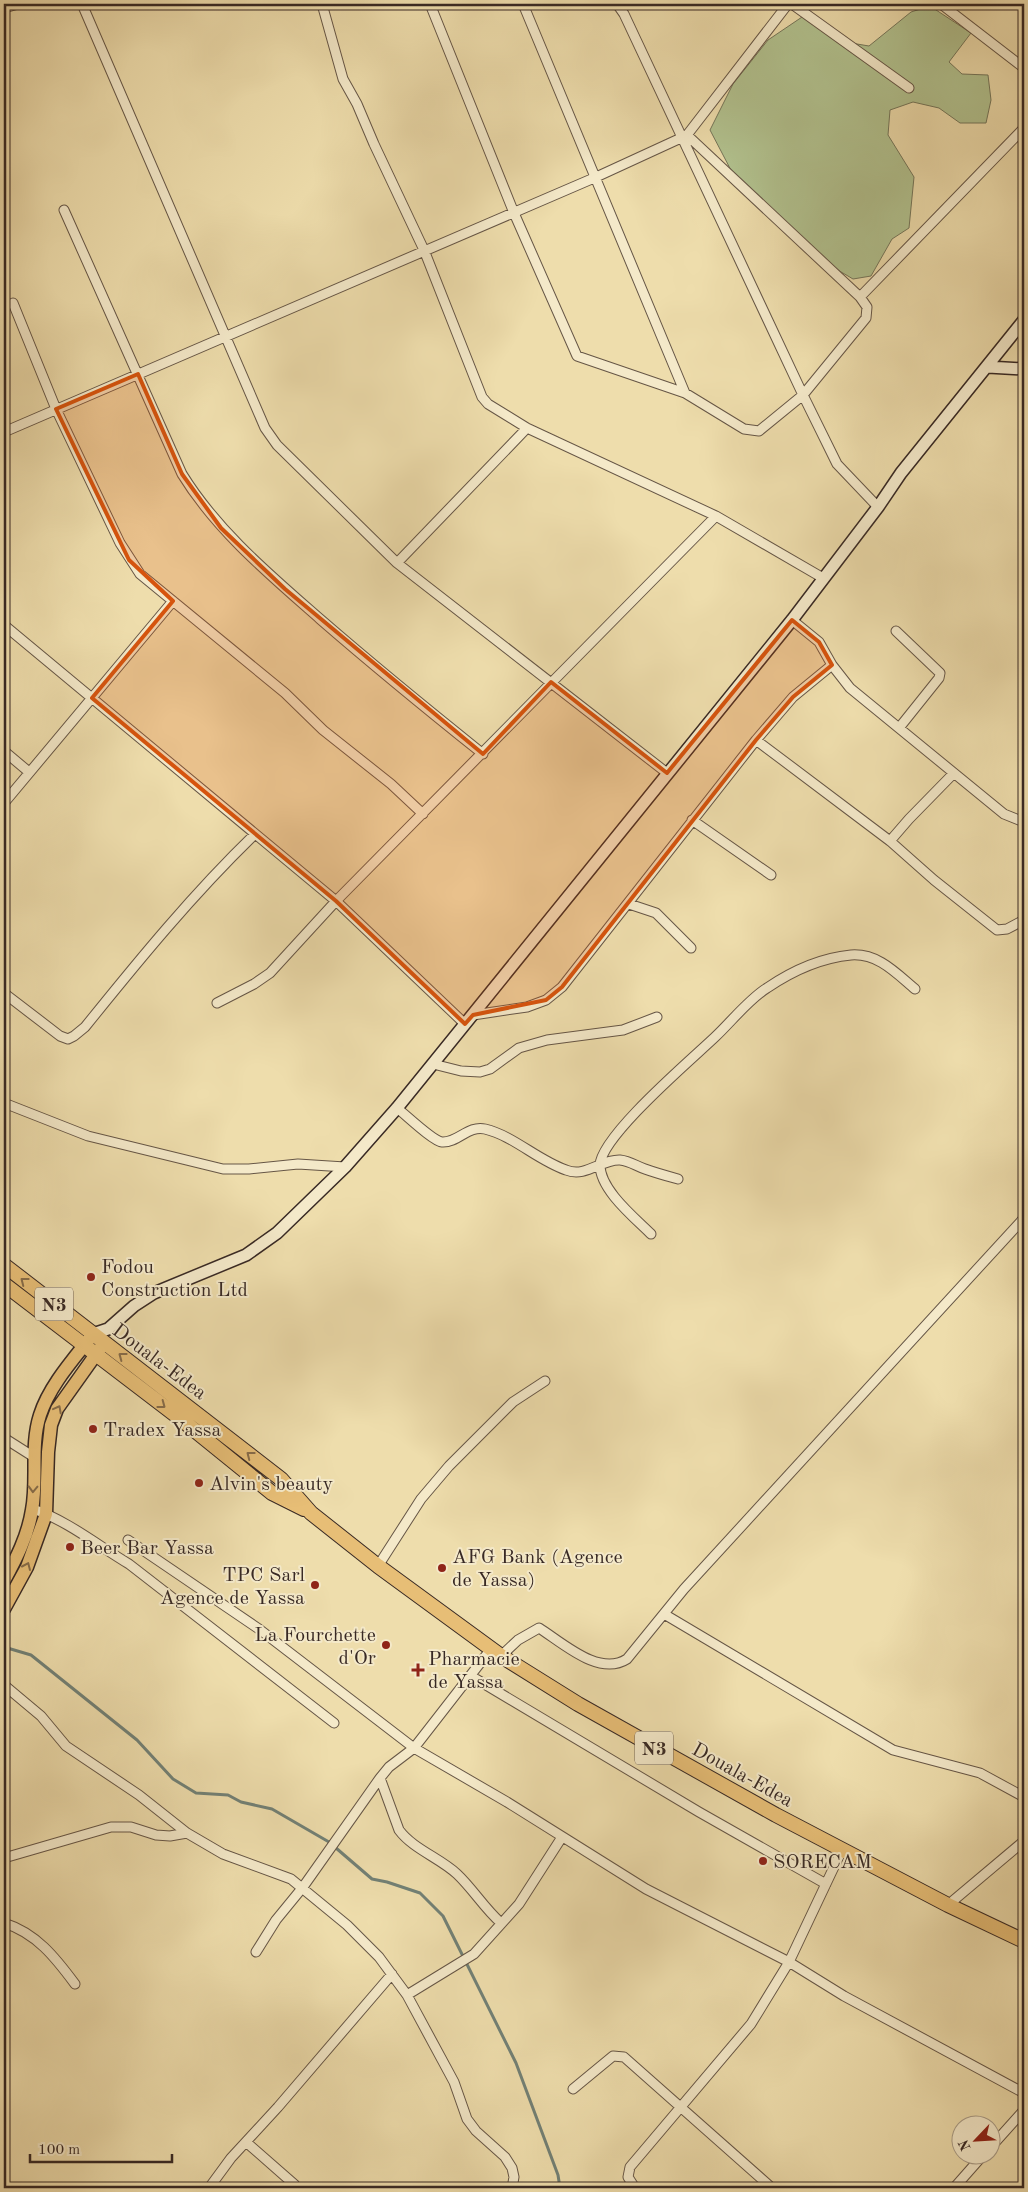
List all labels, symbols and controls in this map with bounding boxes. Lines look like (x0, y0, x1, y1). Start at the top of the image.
place label: Fodou Construction Ltd (101, 1258, 248, 1301)
marker: Fodou Construction Ltd (85, 1271, 97, 1283)
one-way arrow (20, 1278, 30, 1287)
road number: N3 (35, 1288, 73, 1320)
street label: Douala-Edea (108, 1321, 210, 1404)
one-way arrow (119, 1354, 128, 1362)
one-way arrow (156, 1400, 165, 1408)
one-way arrow (52, 1405, 62, 1414)
place label: Tradex Yassa (103, 1421, 222, 1441)
marker: Tradex Yassa (87, 1423, 99, 1435)
one-way arrow (247, 1452, 256, 1461)
place label: Alvin's beauty (209, 1475, 334, 1495)
marker: Alvin's beauty (193, 1477, 205, 1489)
one-way arrow (28, 1485, 39, 1493)
place label: Beer Bar Yassa (80, 1539, 214, 1559)
marker: Beer Bar Yassa (64, 1541, 76, 1553)
place label: AFG Bank (Agence de Yassa) (452, 1548, 623, 1591)
one-way arrow (20, 1562, 31, 1571)
marker: AFG Bank (Agence de Yassa) (436, 1562, 448, 1574)
place label: TPC Sarl Agence de Yassa (160, 1566, 305, 1609)
marker: TPC Sarl Agence de Yassa (309, 1579, 321, 1591)
place label: La Fourchette d'Or (254, 1626, 376, 1669)
marker: La Fourchette d'Or (380, 1639, 392, 1651)
place label: Pharmacie de Yassa (428, 1650, 520, 1693)
marker: Pharmacie de Yassa (412, 1664, 424, 1676)
road number: N3 (635, 1732, 673, 1765)
street label: Douala-Edea (688, 1740, 796, 1812)
place label: SORECAM (773, 1853, 872, 1873)
marker: SORECAM (757, 1855, 769, 1867)
north arrow (950, 2114, 1000, 2164)
scale bar (30, 2132, 172, 2164)
text: N (956, 2137, 974, 2153)
text: 100 m (38, 2143, 80, 2158)

